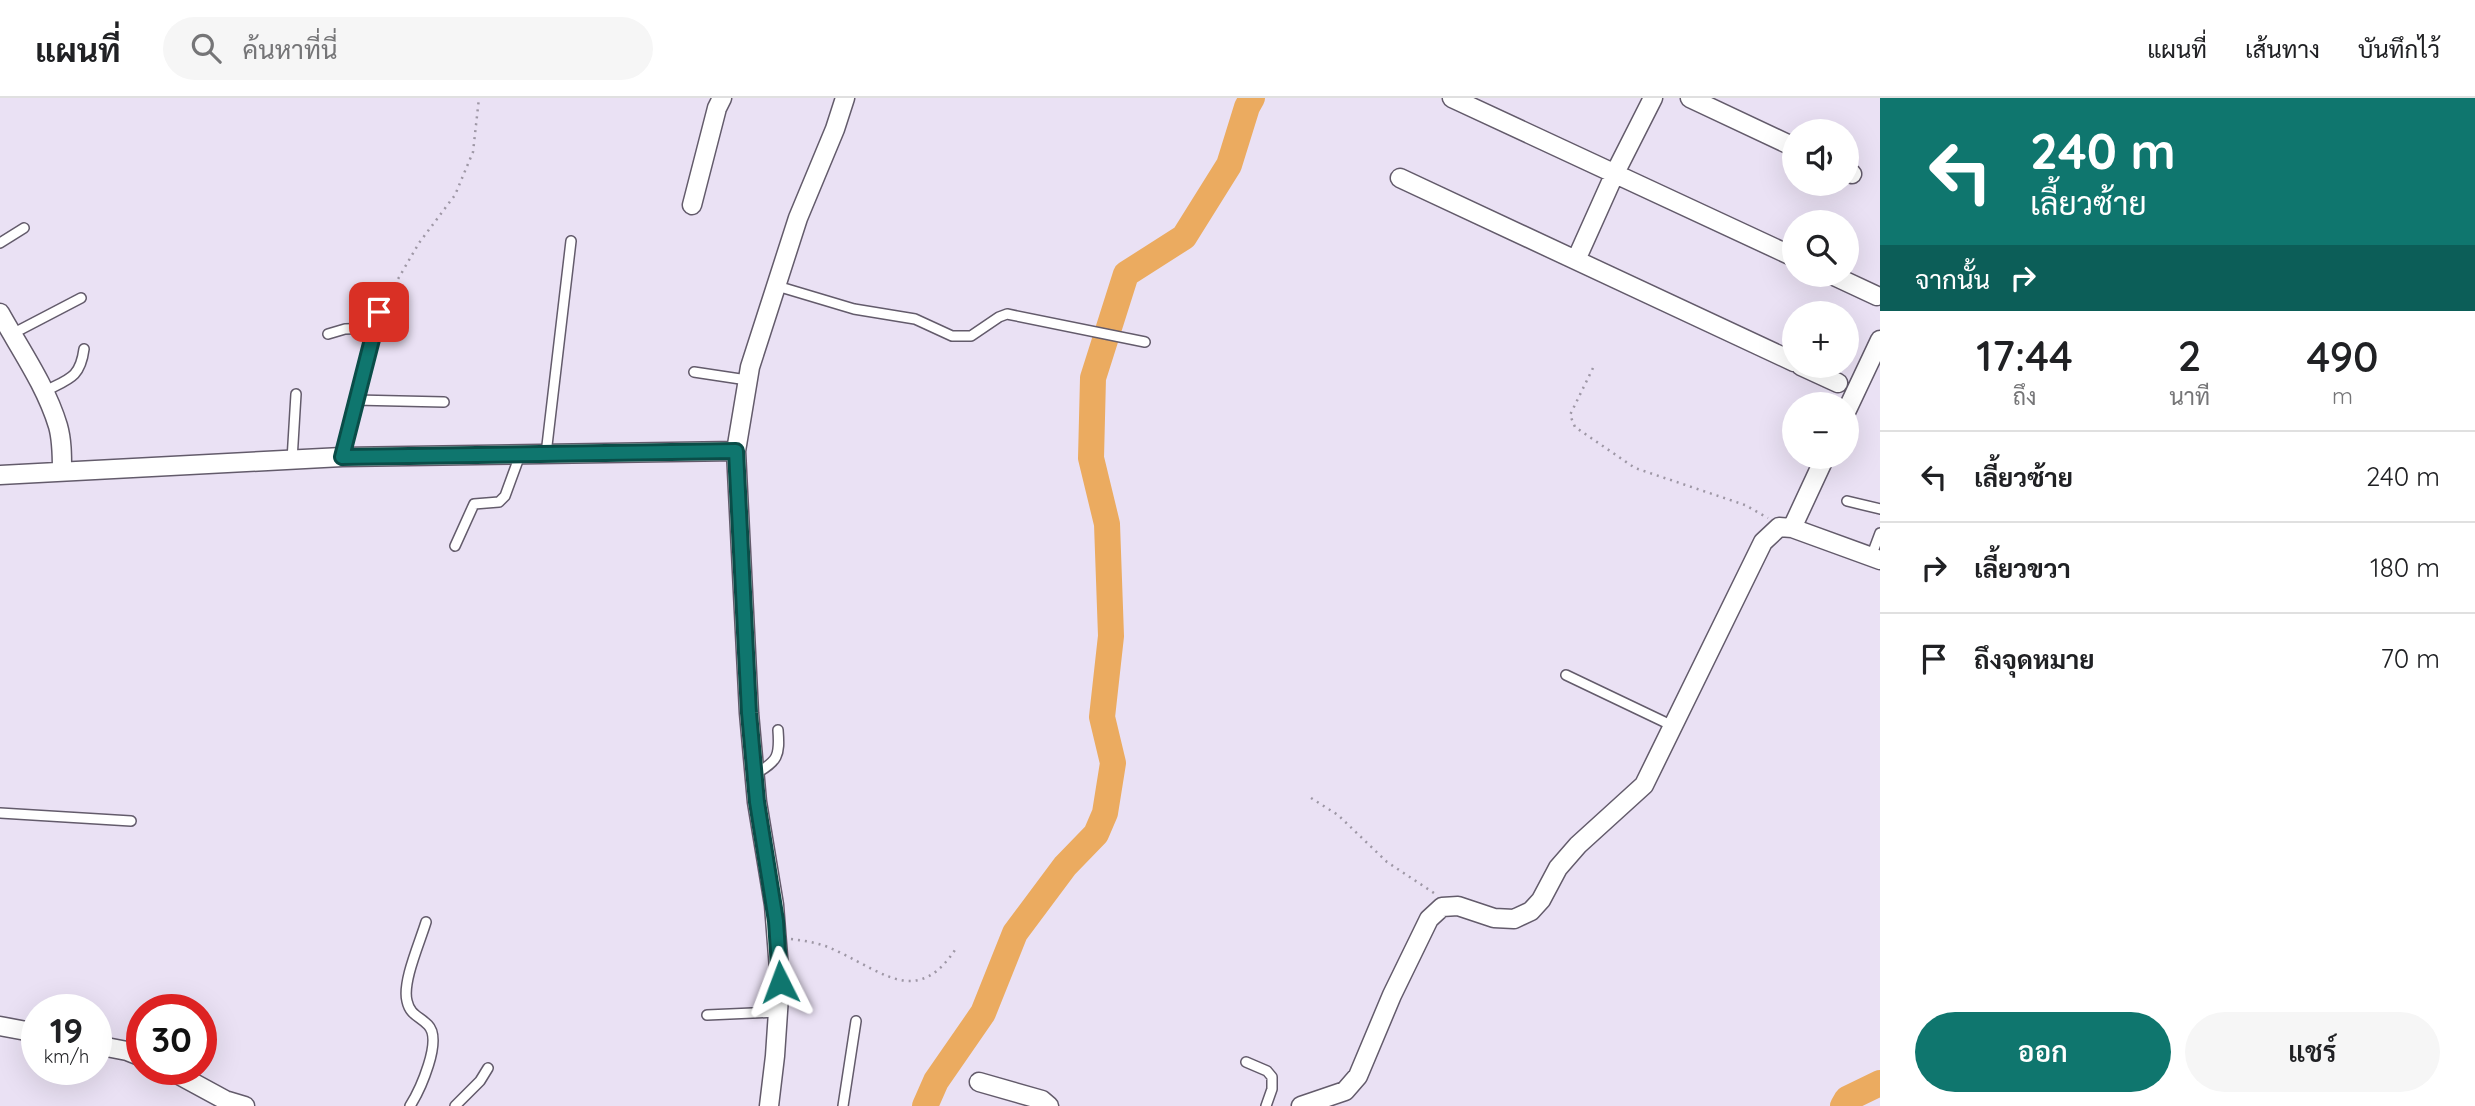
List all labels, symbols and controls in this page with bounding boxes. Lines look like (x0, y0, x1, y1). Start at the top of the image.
search box (163, 17, 653, 80)
text: แผนที่ (35, 29, 121, 70)
icon: search (187, 29, 225, 67)
text: ค้นหาที่นี่ (243, 33, 338, 66)
text: แผนที่ (2147, 34, 2207, 64)
text: เส้นทาง (2245, 34, 2320, 64)
text: บันทึกไว้ (2358, 34, 2440, 64)
map controls (1782, 119, 1859, 469)
button: sound (1782, 119, 1859, 196)
text: 240 m (2030, 120, 2176, 181)
icon: left (1915, 126, 2006, 217)
text: เลี้ยวซ้าย (2030, 183, 2147, 223)
button: search (1782, 210, 1859, 287)
icon: right (2004, 259, 2042, 297)
text: จากนั้น (1915, 263, 1990, 296)
pin (349, 282, 409, 342)
icon: arrive (360, 293, 398, 331)
button: + (1782, 301, 1859, 378)
text: 17:44 (1976, 329, 2073, 382)
text: 2 (2178, 329, 2201, 382)
text: 490 (2306, 330, 2379, 383)
text: m (2332, 381, 2353, 410)
text: ถึง (2013, 382, 2036, 411)
text: นาที (2169, 382, 2210, 411)
button: − (1782, 392, 1859, 469)
icon: left (1915, 458, 1953, 496)
text: 240 m (2366, 460, 2440, 493)
text: เลี้ยวซ้าย (1974, 461, 2073, 494)
icon: right (1915, 549, 1953, 587)
text: 180 m (2370, 551, 2440, 584)
text: เลี้ยวขวา (1974, 552, 2071, 585)
icon: arrive (1915, 640, 1953, 678)
text: 70 m (2380, 642, 2440, 675)
text: ถึงจุดหมาย (1974, 643, 2095, 676)
position arrow (743, 945, 817, 1019)
speed limit sign: 30 (126, 994, 217, 1085)
text: 19 (50, 1008, 83, 1052)
button: ออก (1915, 1012, 2171, 1092)
button: แชร์ (2185, 1012, 2440, 1092)
text: km/h (44, 1045, 89, 1068)

